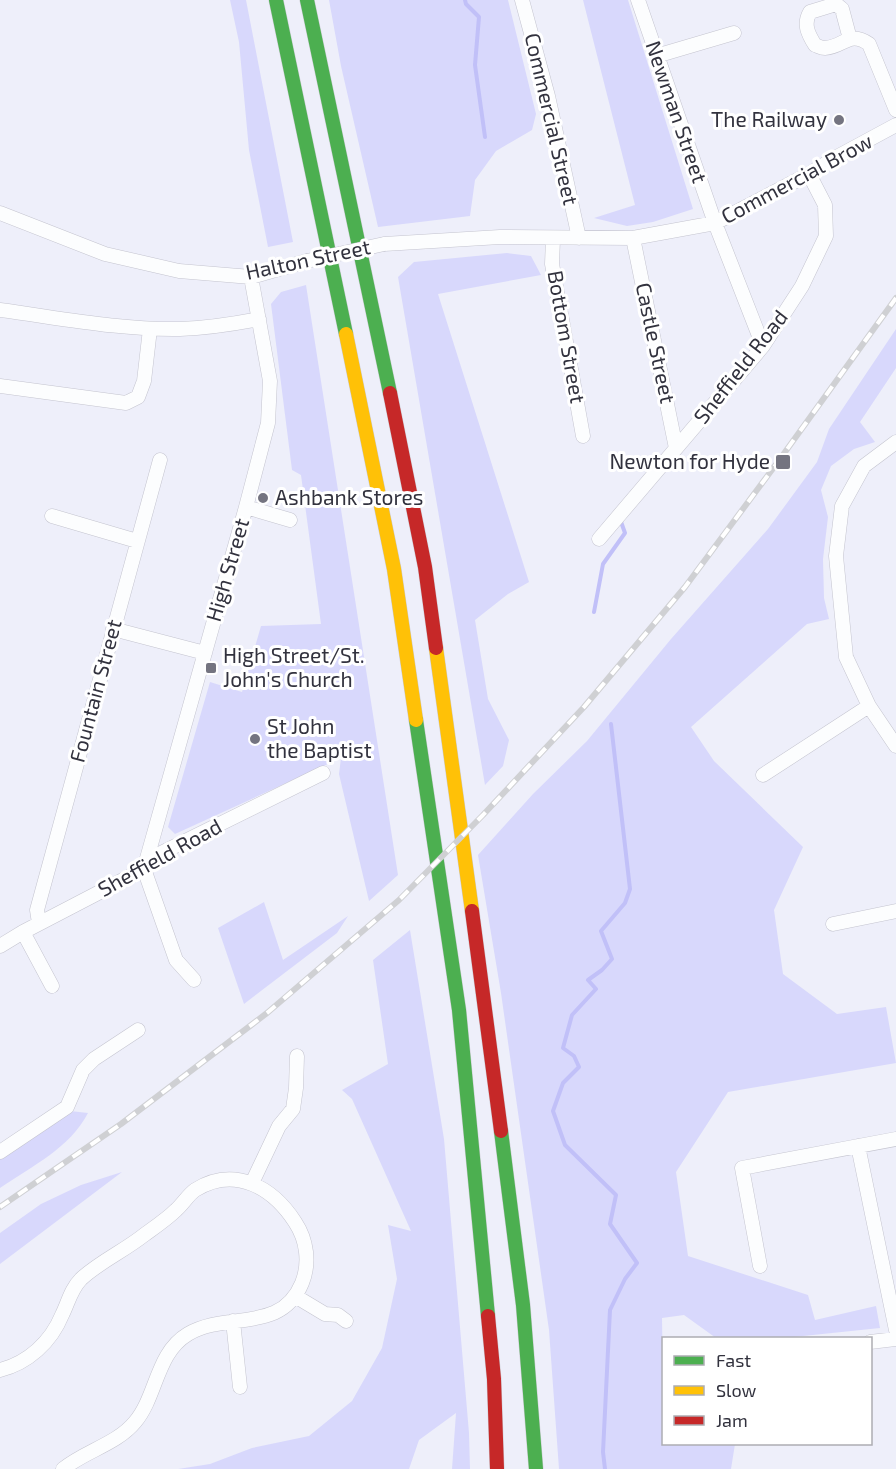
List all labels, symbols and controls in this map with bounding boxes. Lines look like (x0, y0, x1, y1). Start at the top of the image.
street label: Commercial Street (521, 30, 584, 207)
street label: Newman Street (641, 37, 713, 186)
place label: The Railway (711, 106, 827, 131)
marker: The Railway (832, 113, 846, 127)
street label: Commercial Brow (716, 127, 876, 228)
street label: Halton Street (243, 233, 372, 284)
street label: Bottom Street (544, 268, 591, 405)
street label: Castle Street (631, 280, 681, 405)
street label: Sheffield Road (688, 304, 792, 428)
place label: Newton for Hyde (609, 448, 770, 473)
marker: Newton for Hyde (774, 453, 792, 471)
place label: Ashbank Stores (275, 484, 423, 509)
marker: Ashbank Stores (256, 491, 270, 505)
street label: High Street (200, 515, 253, 624)
street label: Fountain Street (63, 616, 126, 765)
place label: High Street/St. John's Church (223, 642, 365, 691)
marker: High Street/St. John's Church (204, 661, 218, 675)
place label: St John the Baptist (267, 713, 372, 762)
marker: St John the Baptist (248, 732, 262, 746)
street label: Sheffield Road (93, 812, 225, 901)
legend (662, 1337, 872, 1445)
text: Fast (716, 1349, 751, 1371)
text: Slow (716, 1379, 757, 1401)
text: Jam (716, 1409, 748, 1431)

